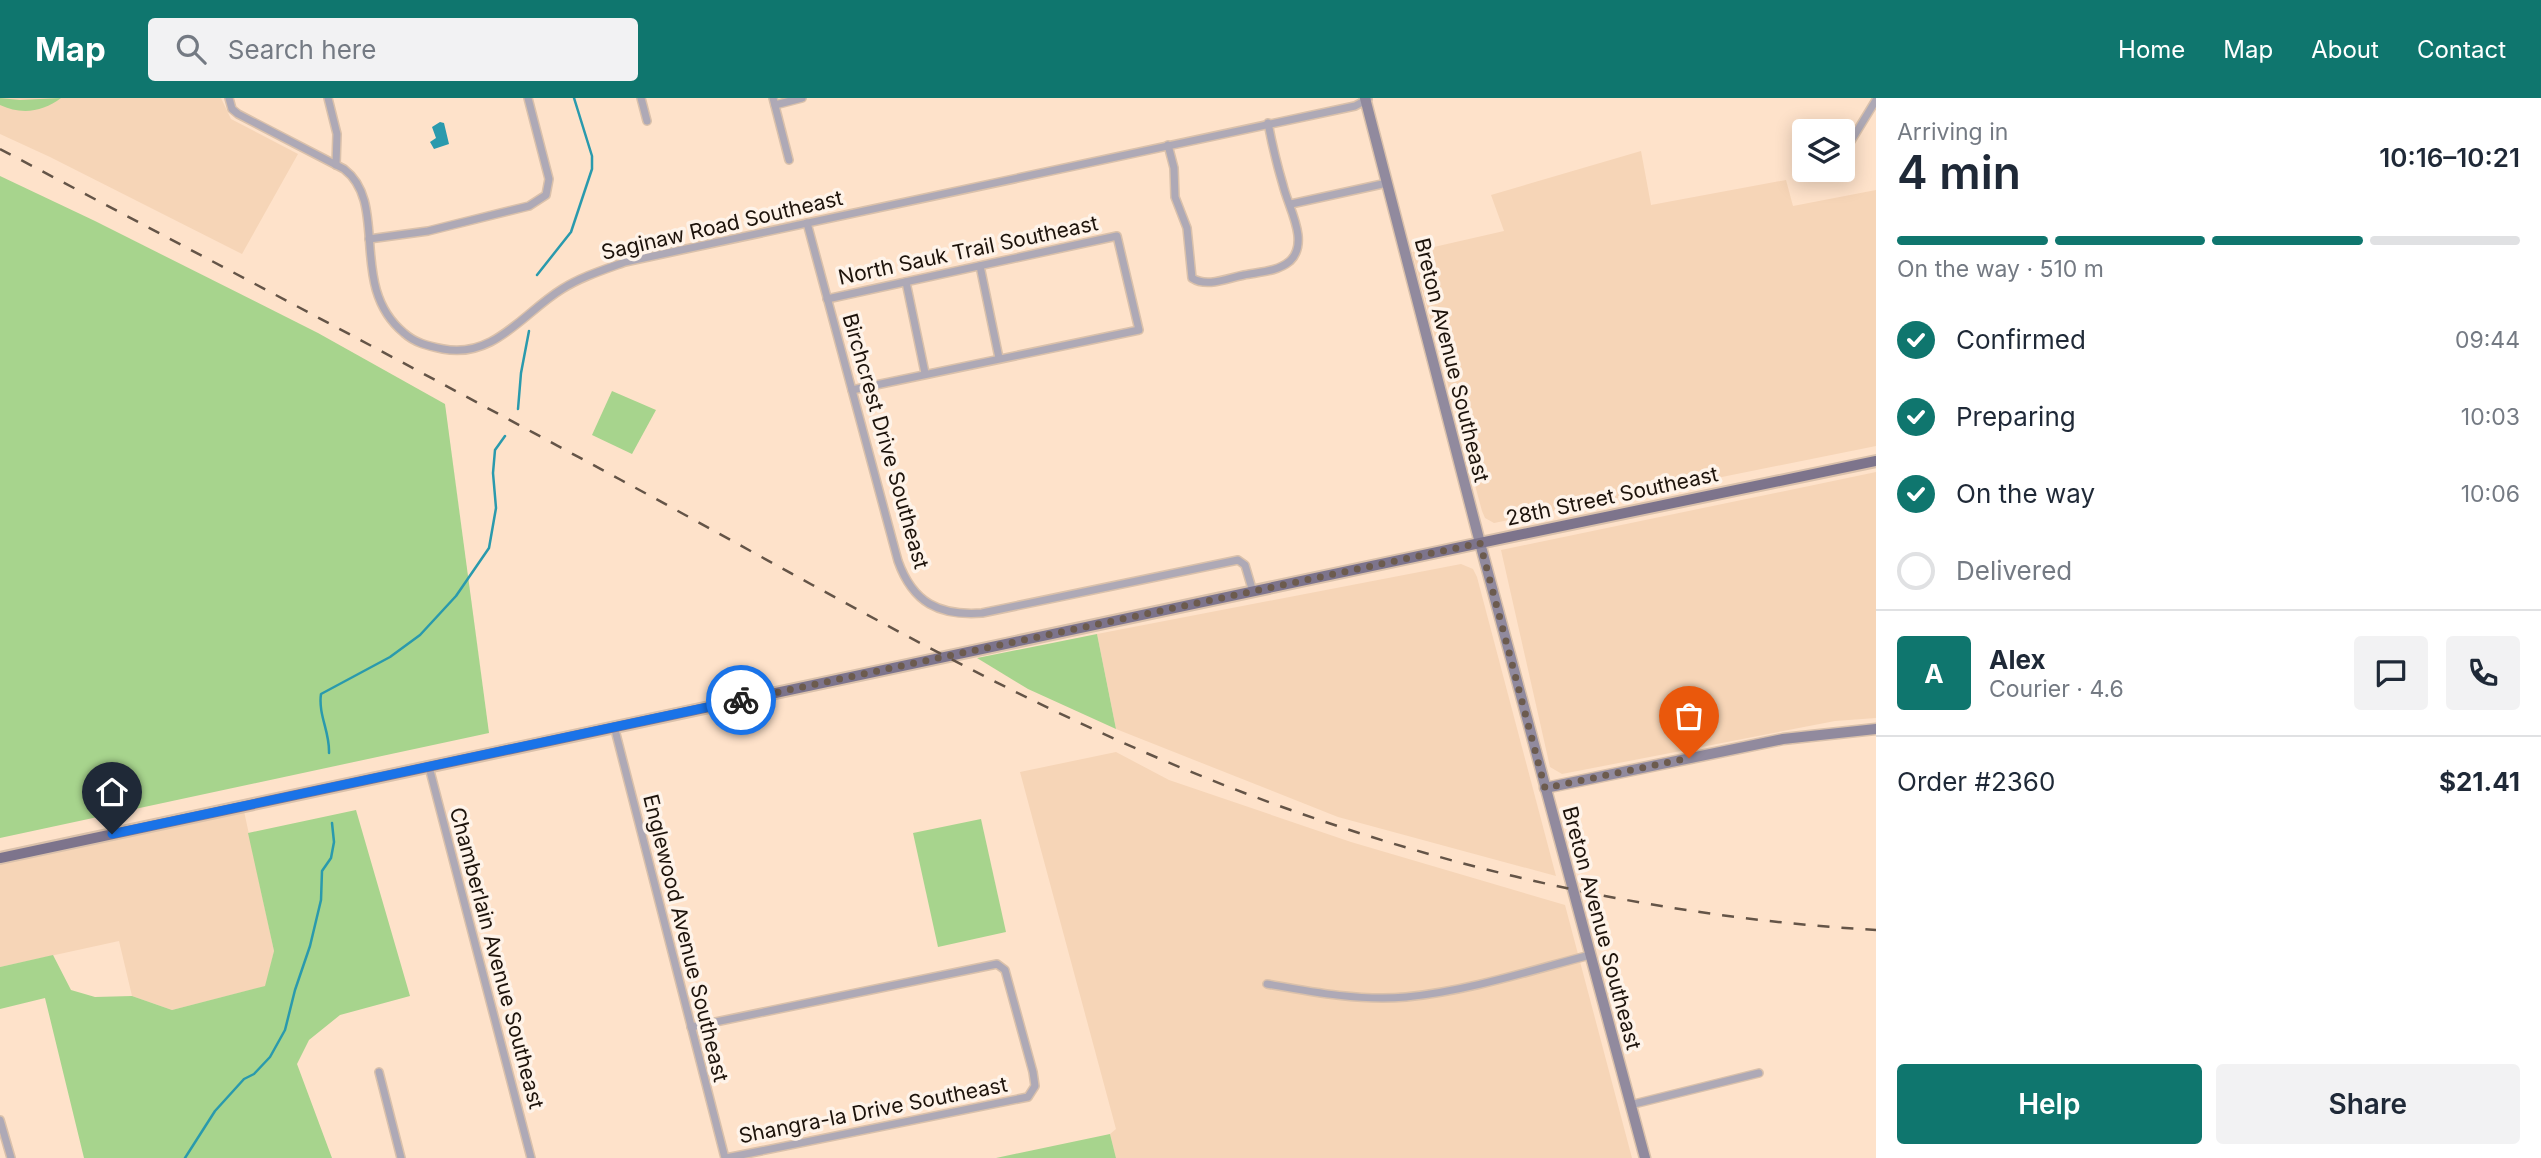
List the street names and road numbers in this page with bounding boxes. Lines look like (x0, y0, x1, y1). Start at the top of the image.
street label: Saginaw Road Southeast (599, 185, 845, 265)
street label: North Sauk Trail Southeast (836, 210, 1100, 290)
street label: Breton Avenue Southeast (1410, 235, 1494, 485)
street label: Birchcrest Drive Southeast (838, 310, 934, 572)
street label: 28th Street Southeast (1504, 461, 1720, 531)
street label: Englewood Avenue Southeast (638, 792, 734, 1084)
street label: Chamberlain Avenue Southeast (445, 804, 549, 1112)
street label: Breton Avenue Southeast (1557, 804, 1647, 1052)
street label: Shangra-la Drive Southeast (737, 1072, 1010, 1148)

